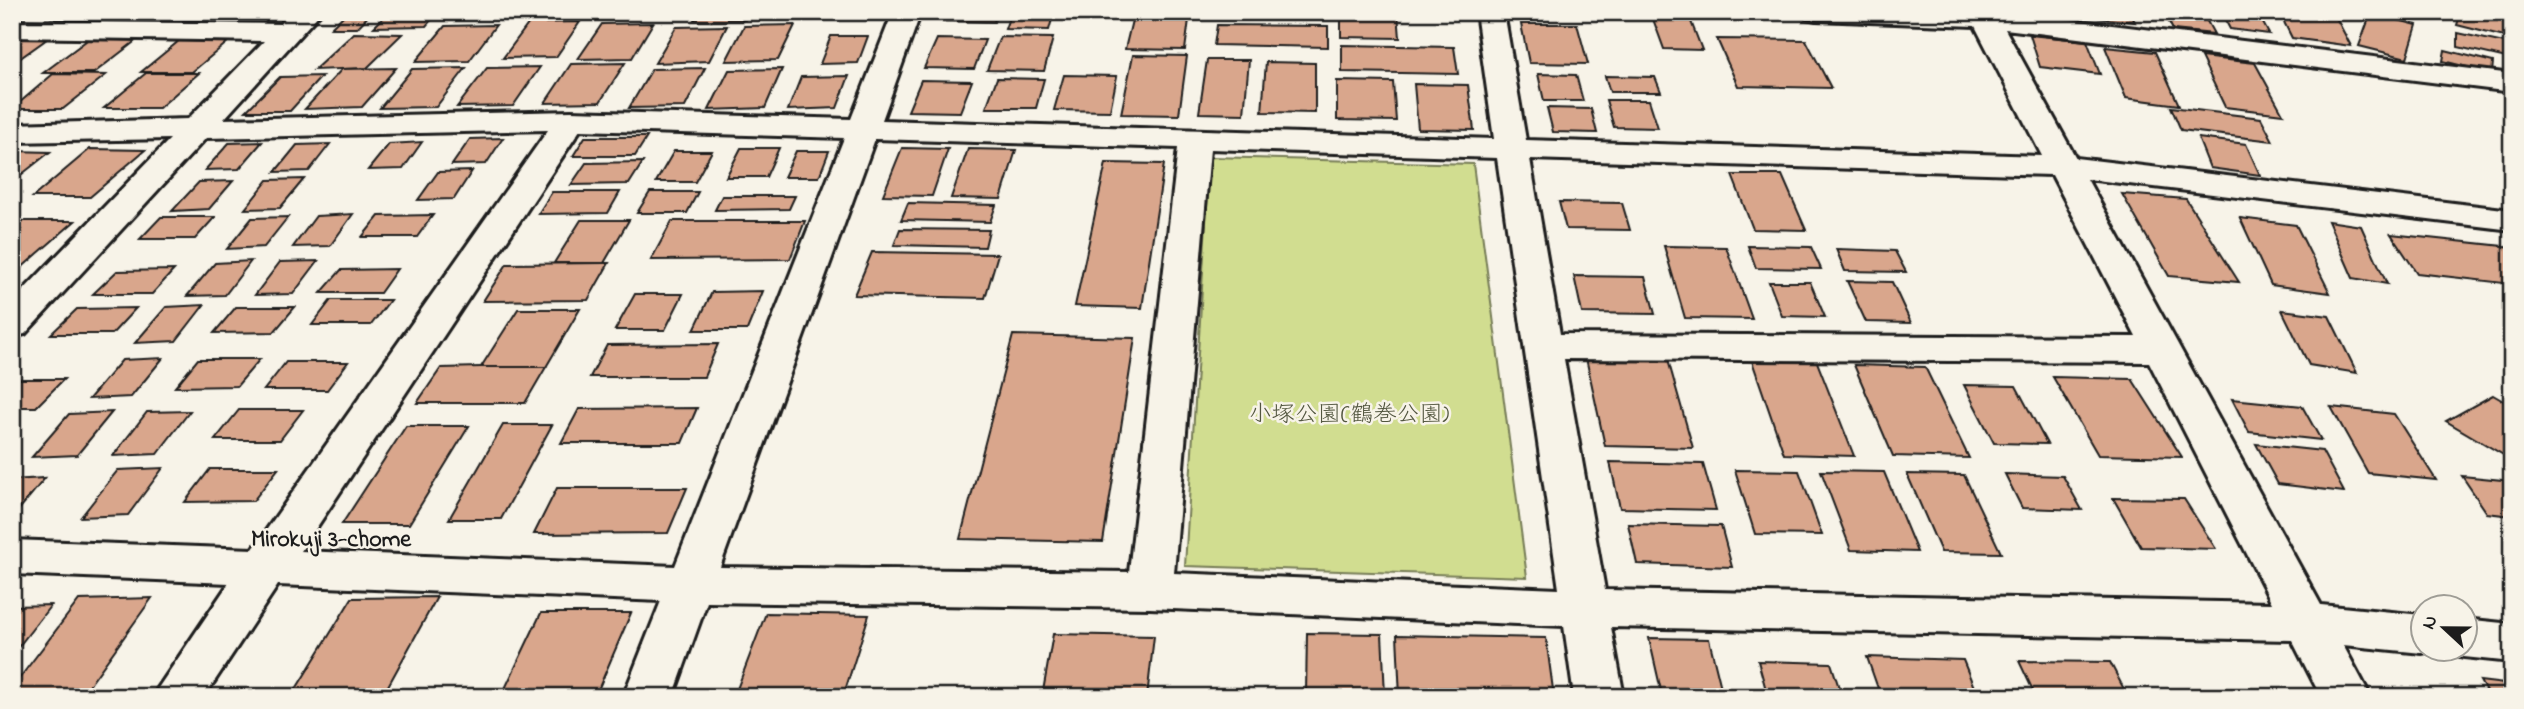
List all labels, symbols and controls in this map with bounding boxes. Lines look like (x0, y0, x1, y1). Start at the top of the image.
park label: 小塚公園(鶴巻公園) (1249, 399, 1450, 432)
district label: Mirokuji 3-chome (251, 523, 412, 558)
north arrow (2408, 594, 2478, 664)
text: N (2416, 611, 2446, 634)

